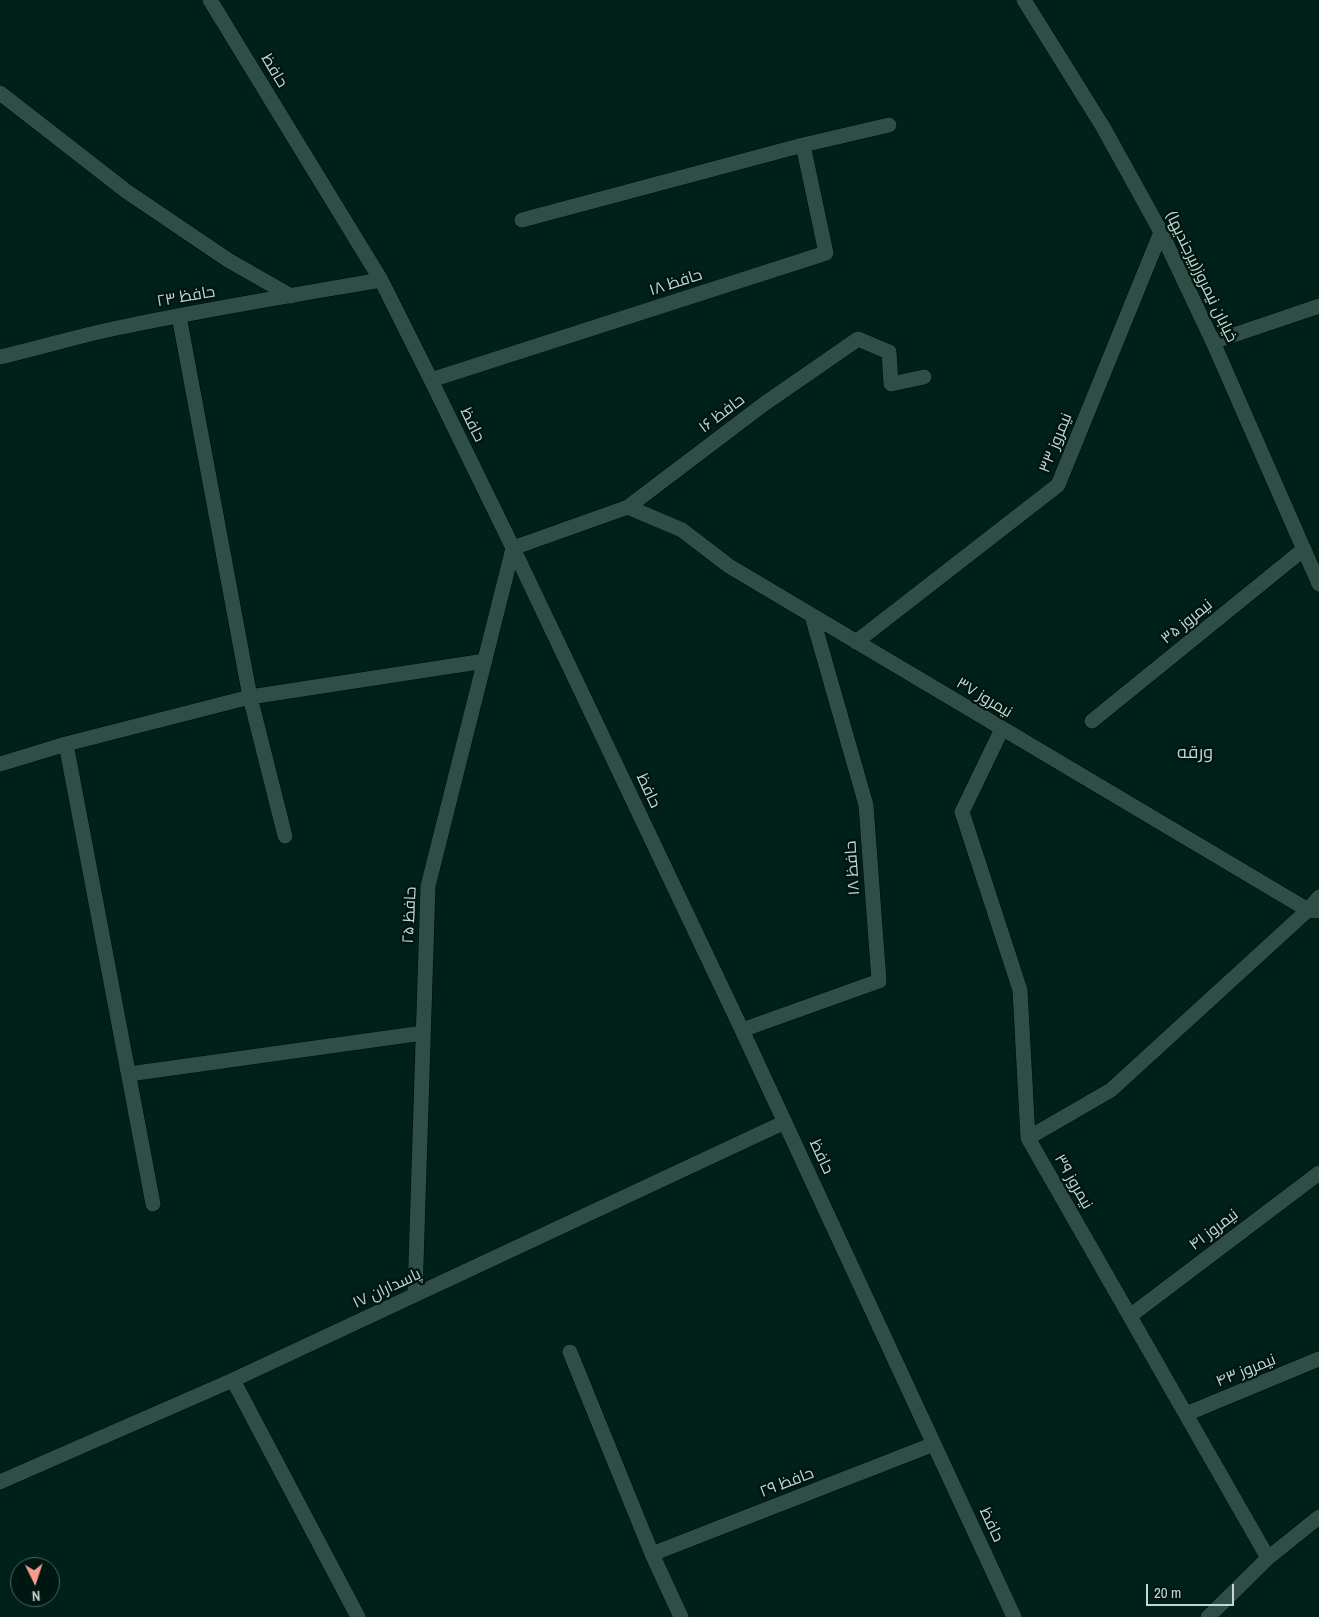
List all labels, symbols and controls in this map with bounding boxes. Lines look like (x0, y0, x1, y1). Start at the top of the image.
street label: حافظ (256, 51, 292, 91)
street label: خیابان نیمروز(بیرجندیها) (1161, 208, 1241, 346)
street label: حافظ ۱۸ (647, 265, 705, 301)
street label: حافظ ۲۳ (155, 282, 217, 312)
street label: حافظ ۱۶ (695, 391, 749, 437)
street label: حافظ (455, 405, 489, 445)
street label: نیمروز ۳۳ (1035, 410, 1077, 476)
street label: نیمروز ۳۵ (1157, 595, 1217, 649)
street label: نیمروز ۳۷ (953, 674, 1015, 722)
district label: ورقه (1177, 742, 1213, 764)
street label: حافظ (632, 771, 664, 811)
street label: حافظ ۱۸ (842, 840, 864, 896)
street label: حافظ ۲۵ (399, 886, 421, 944)
street label: حافظ (805, 1137, 837, 1177)
street label: نیمروز ۳۹ (1050, 1151, 1096, 1213)
street label: نیمروز ۴۱ (1186, 1205, 1242, 1255)
street label: پاسداران ۱۷ (350, 1265, 424, 1313)
street label: نیمروز ۴۳ (1213, 1350, 1279, 1392)
street label: حافظ ۲۹ (757, 1464, 817, 1502)
street label: حافظ (975, 1505, 1007, 1545)
north arrow (10, 1557, 60, 1607)
scale bar (1149, 1574, 1236, 1606)
text: 20 m (1154, 1582, 1181, 1603)
text: N (31, 1587, 41, 1605)

